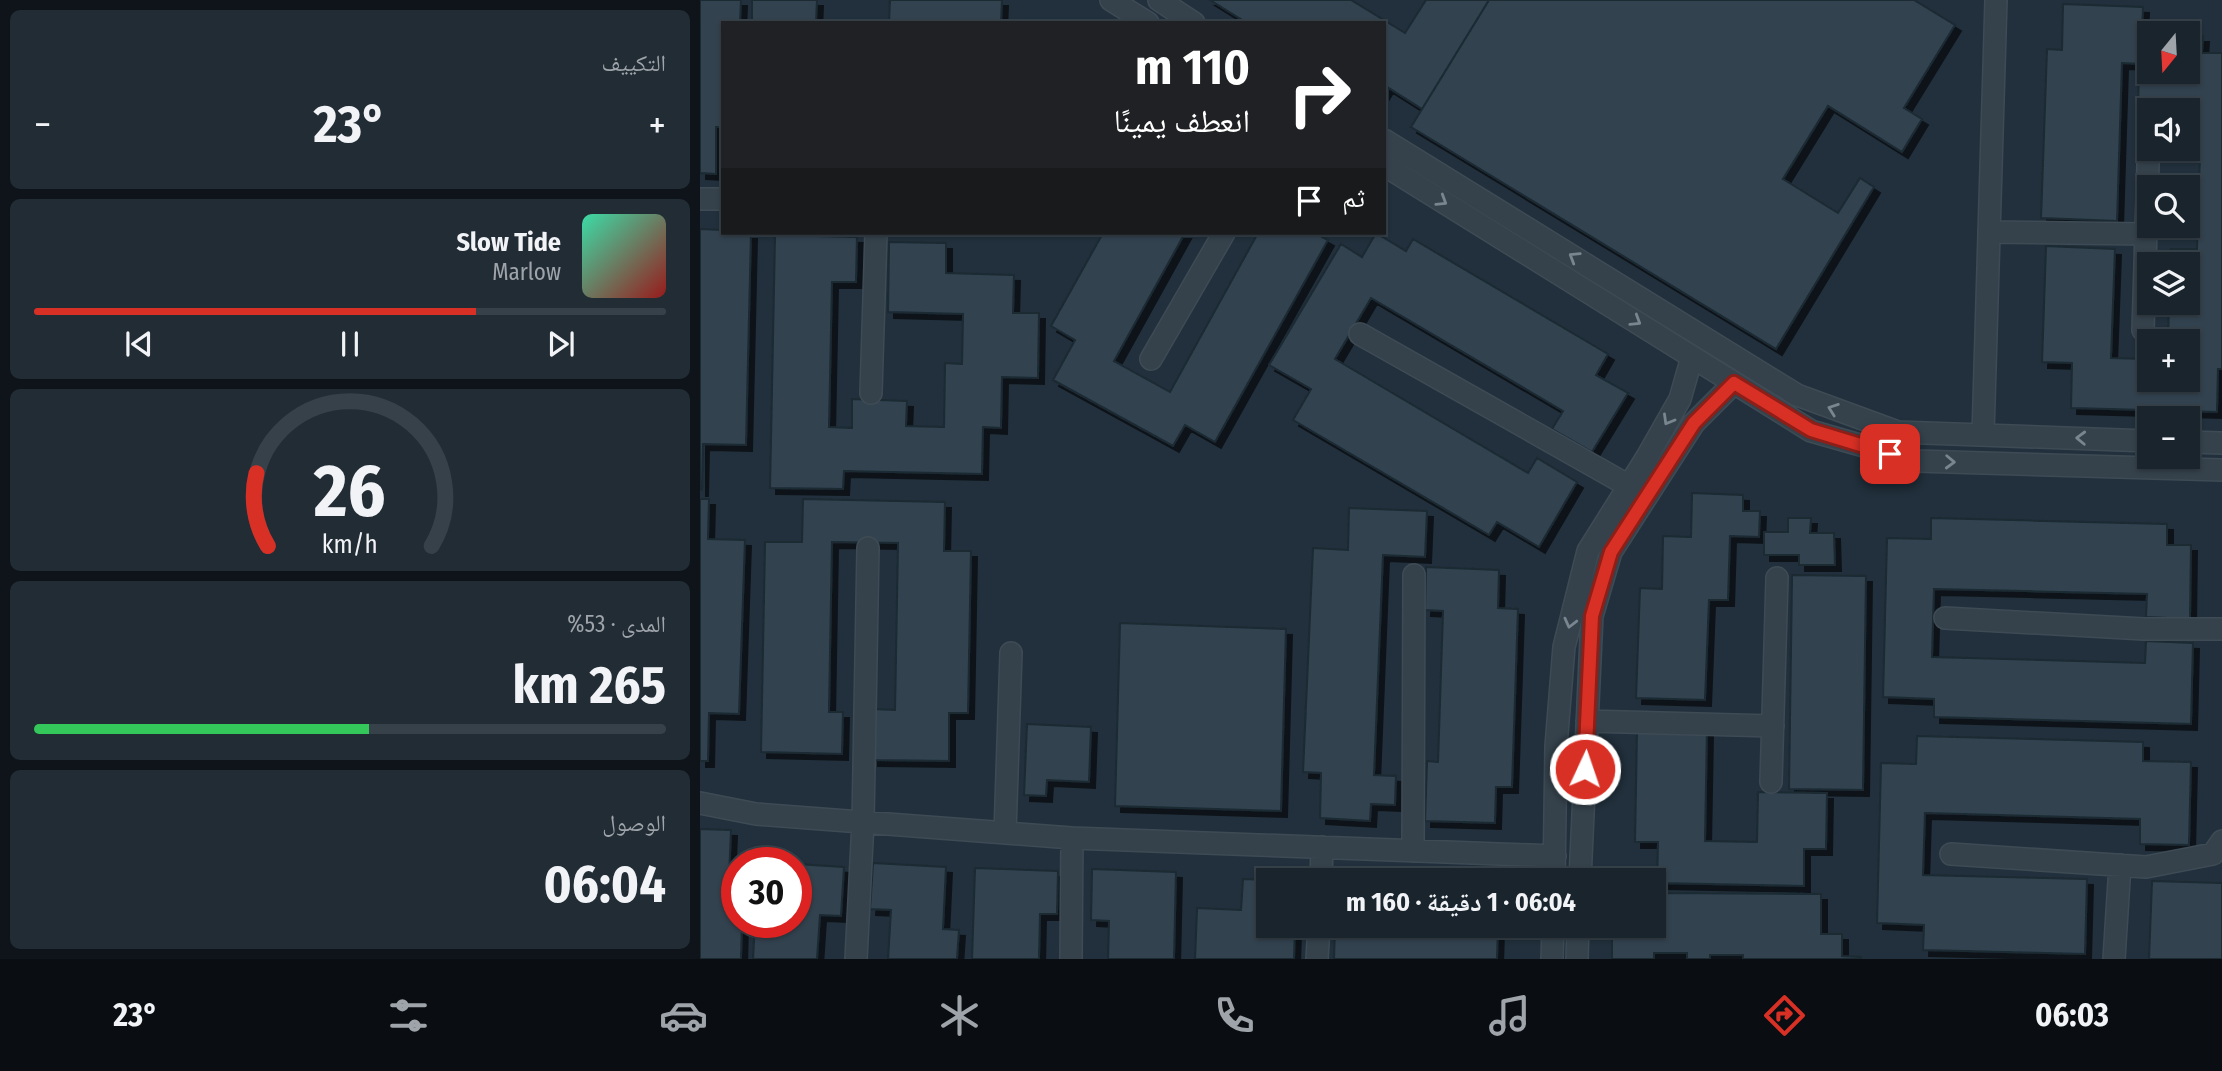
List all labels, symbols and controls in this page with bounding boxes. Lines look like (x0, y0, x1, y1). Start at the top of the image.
north arrow (2137, 21, 2200, 84)
map controls (2137, 21, 2200, 469)
text: 110 m (1135, 38, 1250, 97)
text: التكييف (601, 49, 666, 77)
icon: right (1274, 49, 1365, 140)
text: 23° (313, 93, 386, 156)
button: sound (2137, 98, 2200, 161)
text: − (34, 102, 51, 148)
text: + (649, 102, 666, 148)
text: انعطف يمينًا (1113, 102, 1250, 140)
button: search (2137, 175, 2200, 238)
icon: arrive (1290, 182, 1328, 220)
text: ثم (1342, 183, 1365, 214)
one-way arrow (1435, 193, 1448, 206)
text: Slow Tide (457, 227, 561, 258)
button: layers (2137, 252, 2200, 315)
one-way arrow (1568, 253, 1581, 266)
text: Marlow (492, 258, 561, 286)
one-way arrow (1628, 313, 1641, 326)
icon: previous (120, 325, 158, 363)
icon: pause (331, 325, 369, 363)
icon: next (542, 325, 580, 363)
button: + (2137, 329, 2200, 392)
one-way arrow (1828, 403, 1840, 417)
button: − (2137, 406, 2200, 469)
one-way arrow (1663, 413, 1676, 425)
pin (1860, 424, 1920, 484)
one-way arrow (2075, 431, 2086, 446)
icon: arrive (1871, 435, 1909, 473)
text: 26 (313, 448, 386, 535)
one-way arrow (1945, 455, 1956, 470)
text: km/h (322, 529, 378, 559)
text: المدى · 53% (567, 610, 666, 638)
one-way arrow (1564, 616, 1578, 628)
text: 265 km (512, 654, 666, 717)
position arrow (1548, 732, 1622, 806)
text: الوصول (602, 809, 666, 837)
speed limit sign: 30 (721, 847, 812, 938)
text: 06:04 (543, 853, 666, 916)
text: 06:04 · 1 دقيقة · 160 m (1346, 887, 1576, 918)
icon: filters (384, 991, 433, 1040)
icon: car (659, 991, 708, 1040)
icon: climate (935, 991, 984, 1040)
icon: phone (1210, 991, 1259, 1040)
icon: music (1485, 991, 1534, 1040)
icon: directions (1760, 991, 1809, 1040)
text: 23° (113, 996, 158, 1034)
text: 06:03 (2035, 996, 2109, 1034)

